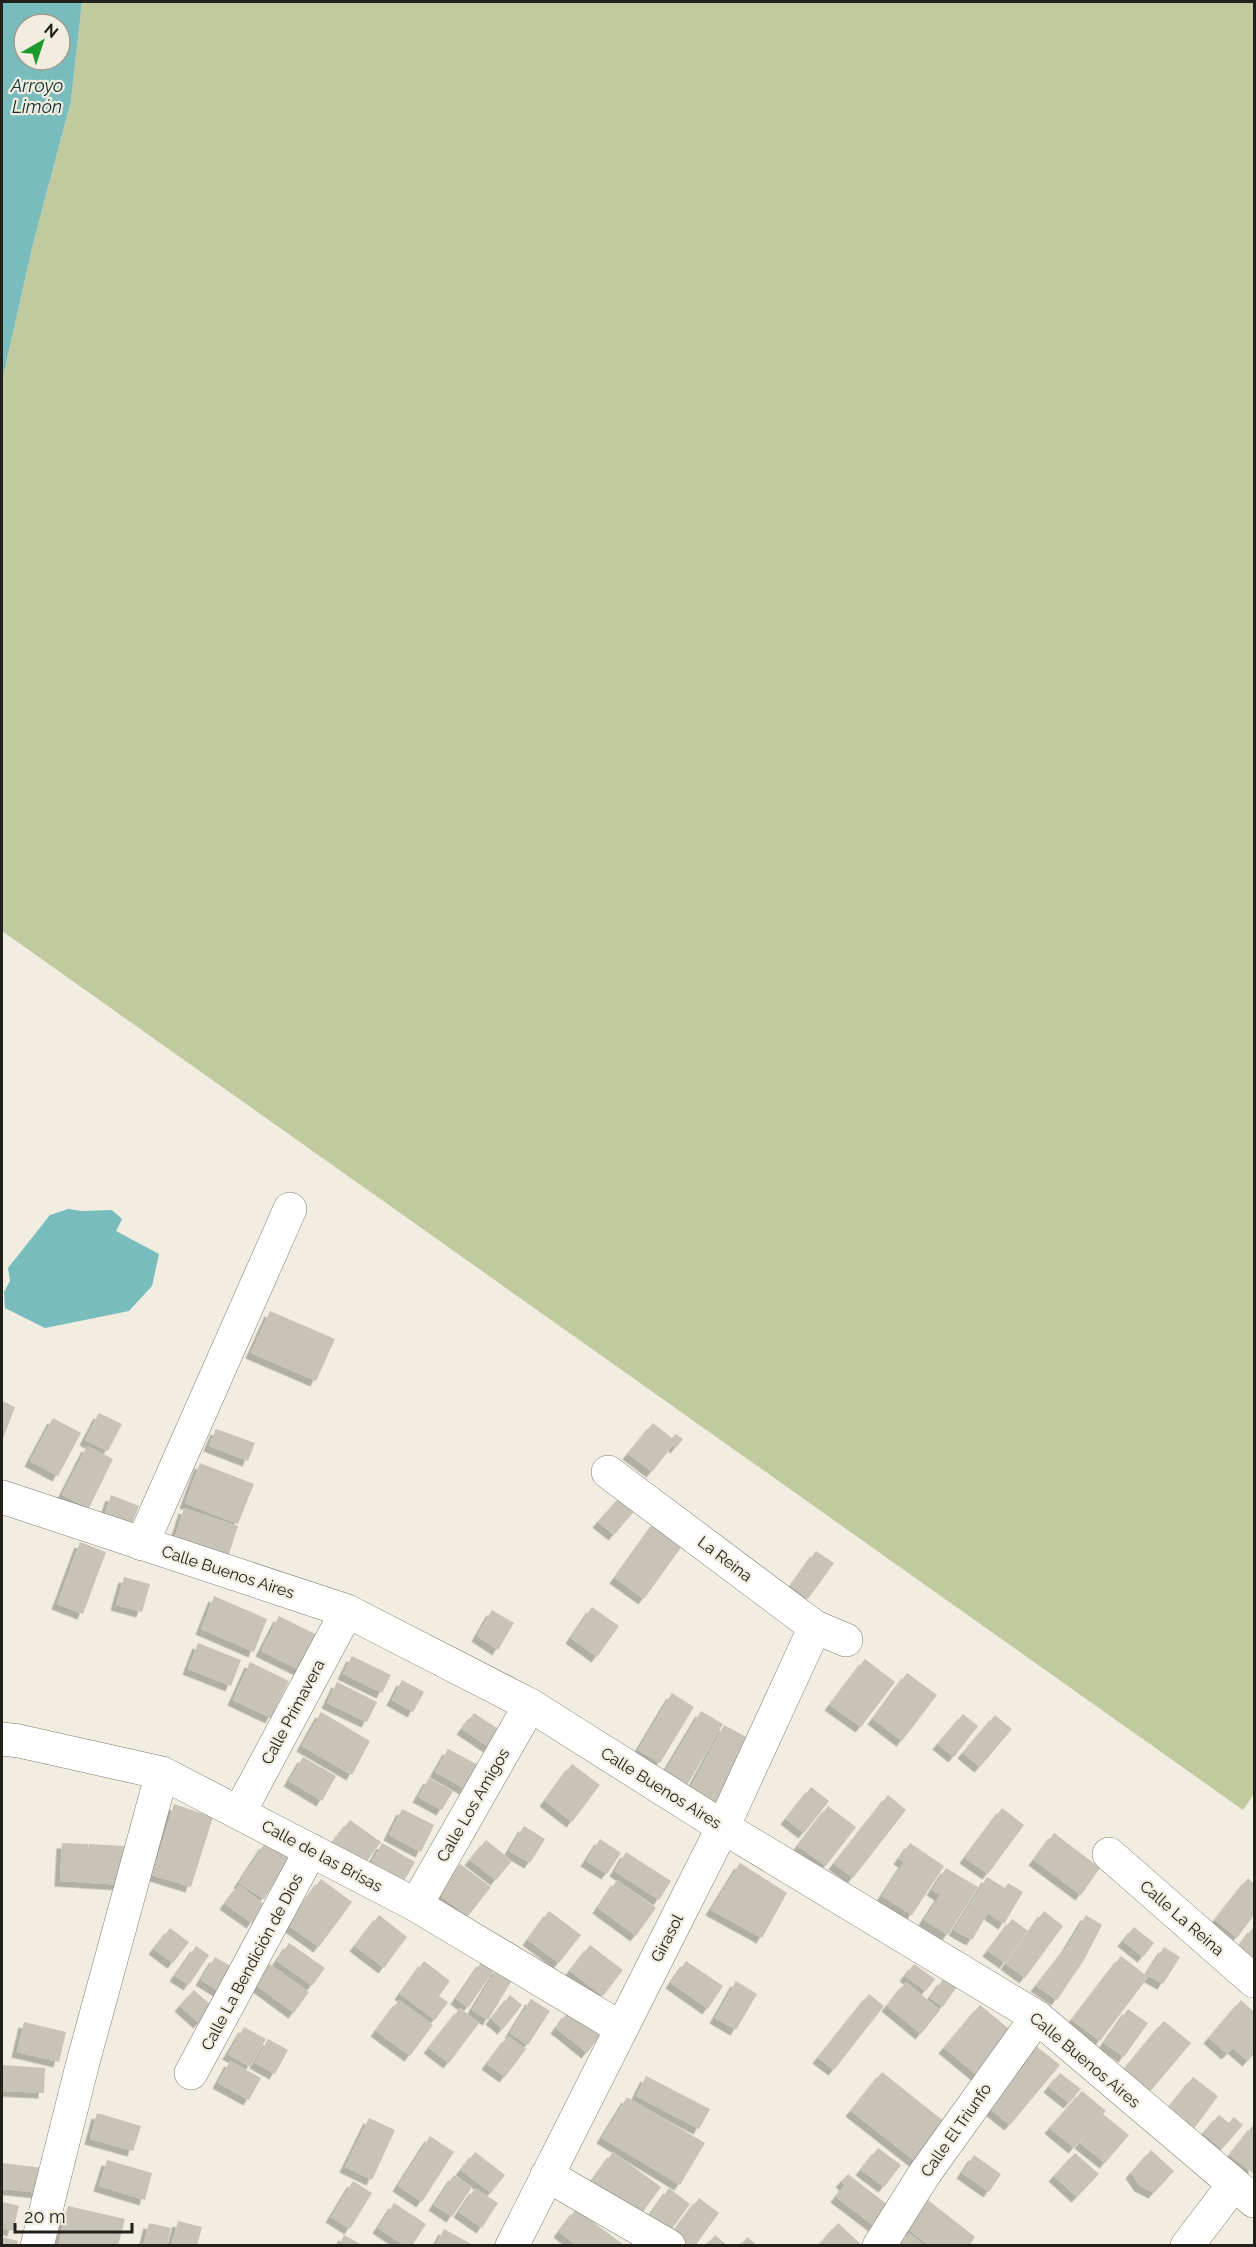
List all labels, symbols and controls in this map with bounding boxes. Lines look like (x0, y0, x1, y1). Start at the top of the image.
north arrow (12, 12, 72, 72)
text: N (40, 20, 62, 42)
water label: Arroyo Limón (10, 75, 63, 117)
street label: La Reina (694, 1532, 756, 1586)
street label: Calle Buenos Aires (159, 1542, 297, 1602)
street label: Calle Primavera (257, 1656, 329, 1768)
street label: Calle Buenos Aires (597, 1743, 725, 1833)
street label: Calle Los Amigos (433, 1745, 513, 1865)
street label: Calle de las Brisas (258, 1816, 386, 1896)
street label: Calle La Bendición de Dios (197, 1870, 307, 2054)
street label: Calle La Reina (1136, 1876, 1228, 1960)
street label: Girasol (647, 1910, 687, 1965)
street label: Calle Buenos Aires (1026, 2008, 1144, 2112)
street label: Calle El Triunfo (917, 2080, 995, 2180)
scale bar (15, 2196, 132, 2234)
text: 20 m (24, 2206, 66, 2227)

